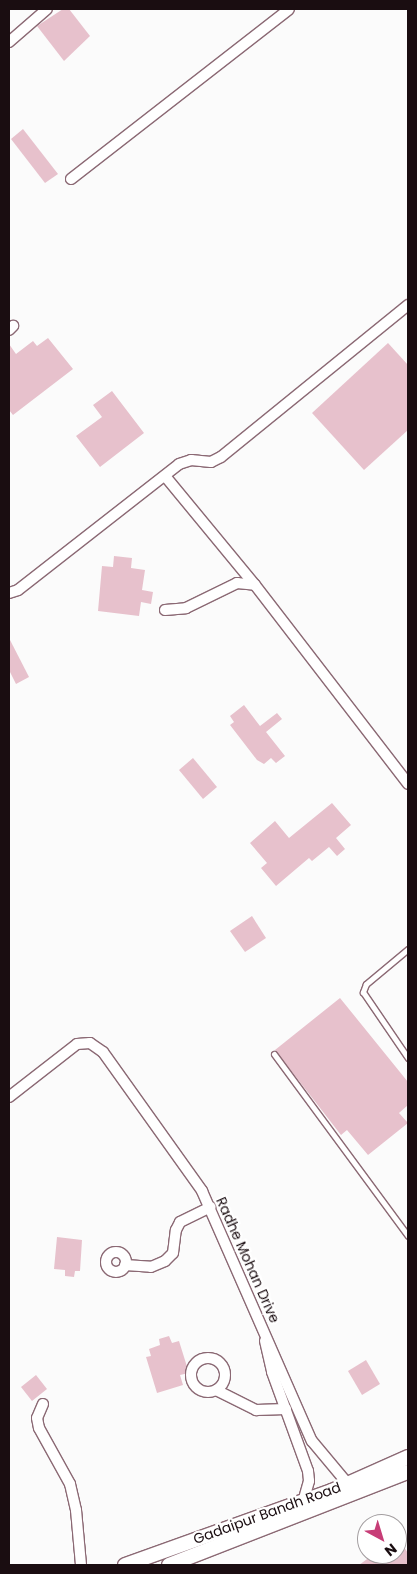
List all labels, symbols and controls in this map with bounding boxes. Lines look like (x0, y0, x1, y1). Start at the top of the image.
street label: Radhe Mohan Drive (213, 1194, 283, 1326)
street label: Gadaipur Bandh Road (191, 1478, 343, 1548)
north arrow (357, 1514, 407, 1564)
text: N (380, 1539, 401, 1561)

